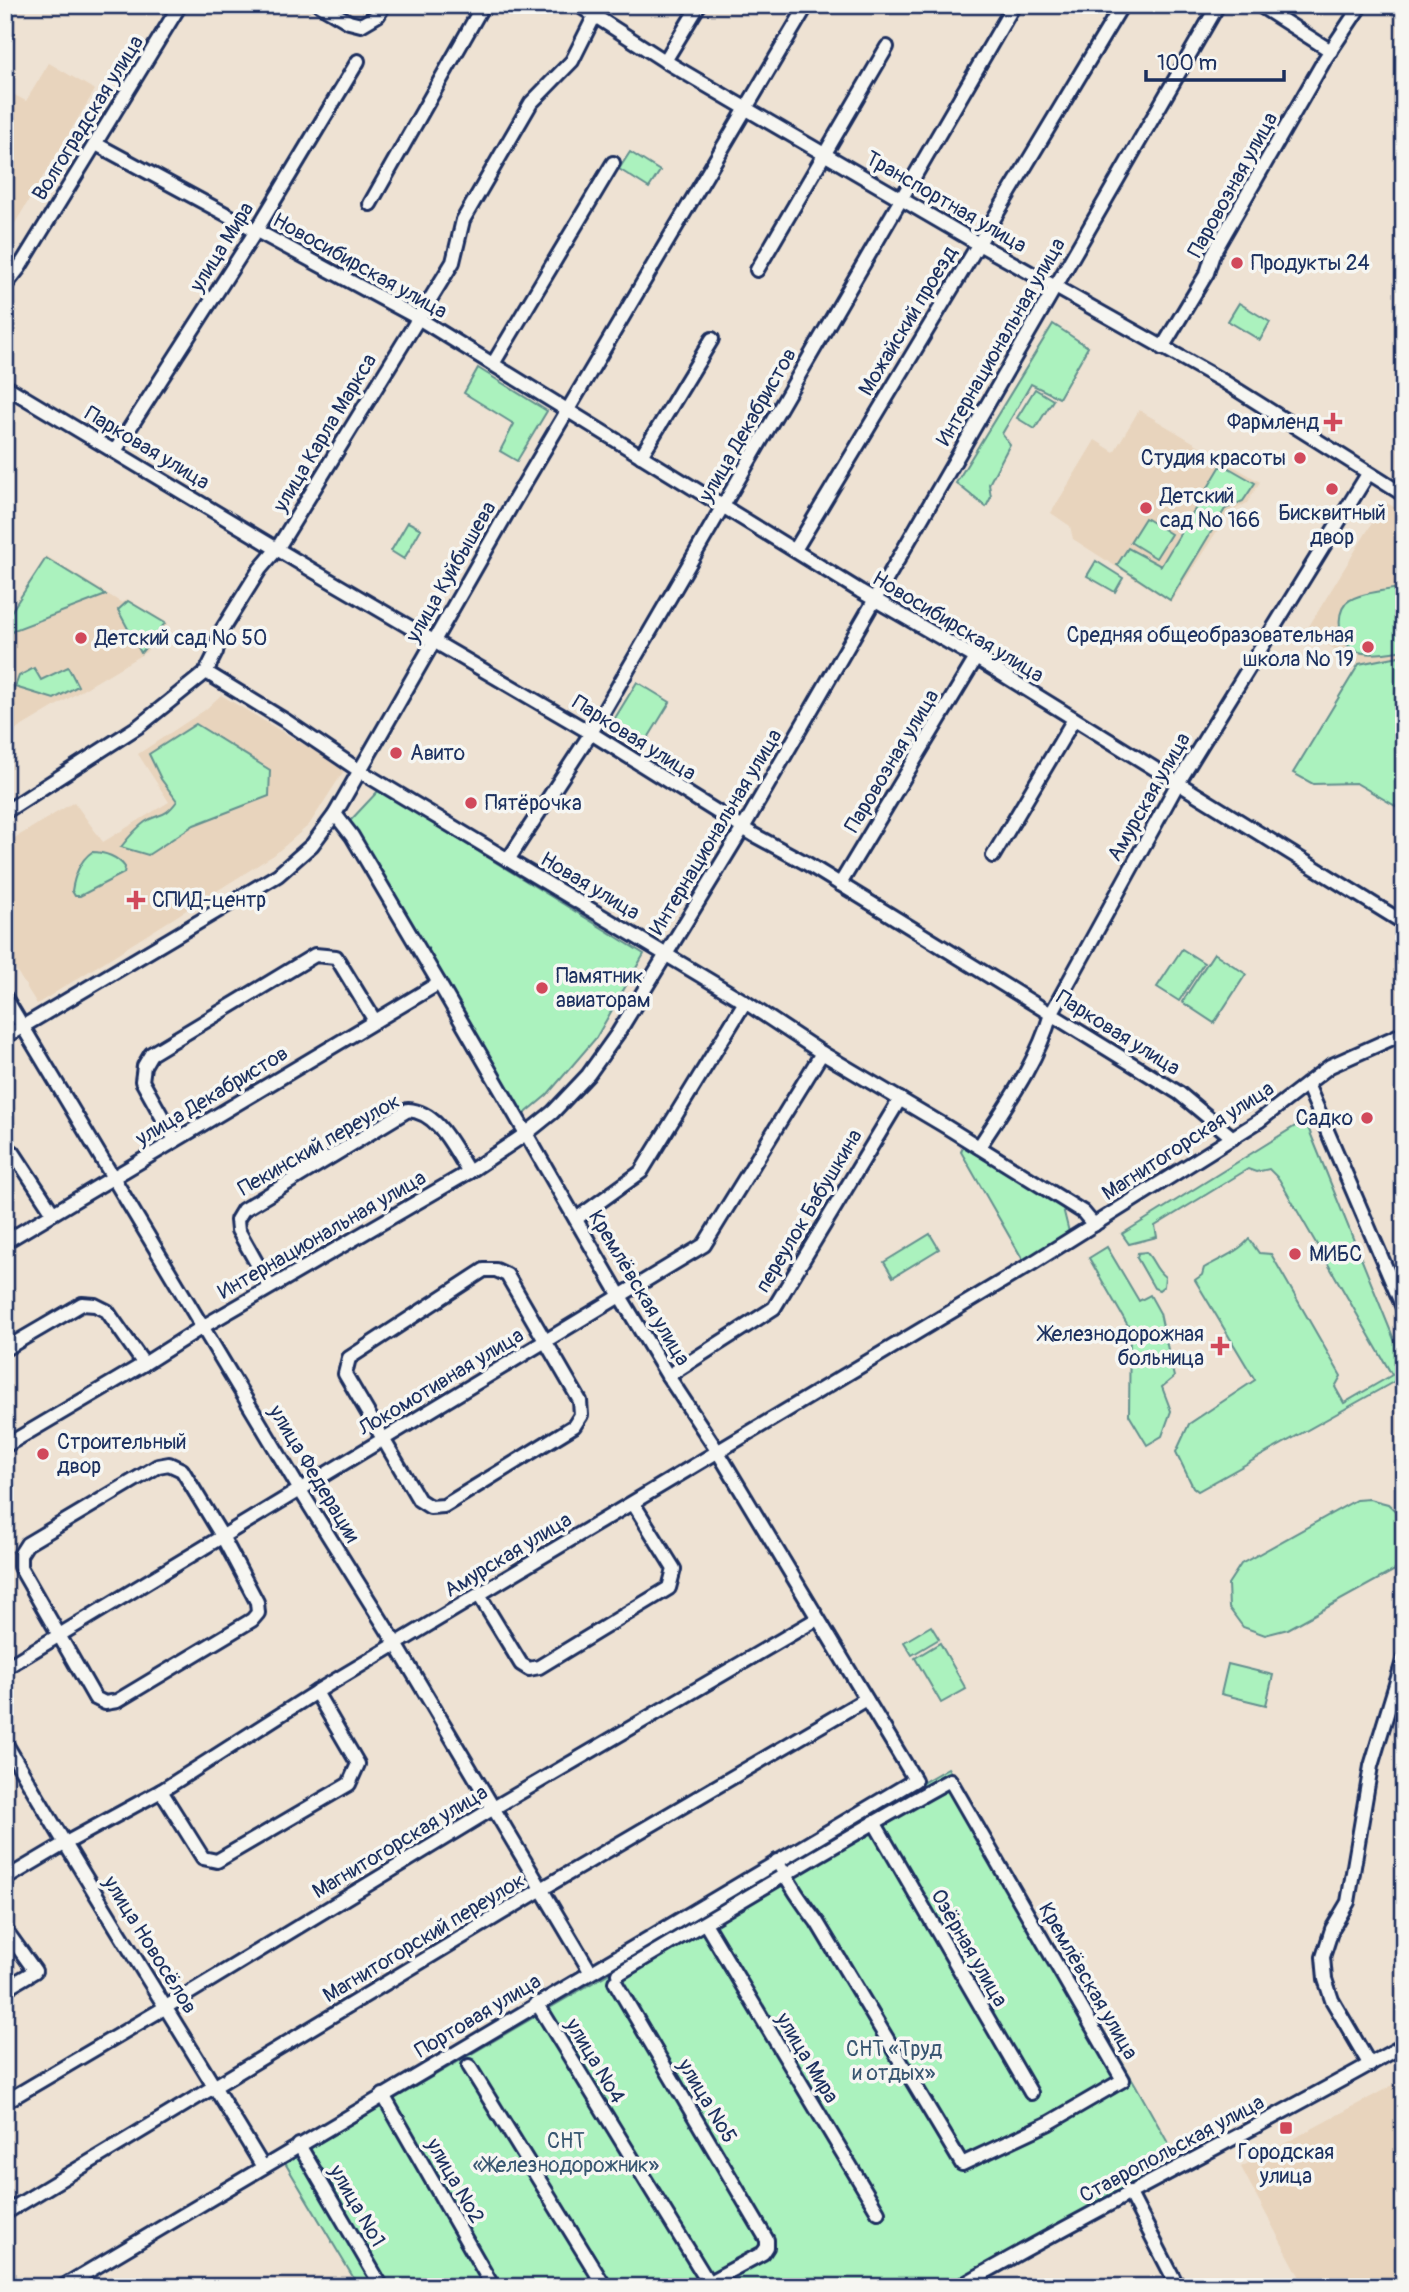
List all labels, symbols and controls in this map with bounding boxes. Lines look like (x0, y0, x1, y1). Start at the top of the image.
street label: Волгоградская улица (26, 30, 150, 206)
scale bar (1146, 38, 1285, 82)
text: 100 m (1157, 50, 1217, 77)
street label: Паровозная улица (1182, 108, 1284, 262)
street label: Транспортная улица (861, 145, 1031, 259)
street label: улица Мира (183, 197, 260, 298)
street label: Новосибирская улица (268, 207, 452, 325)
street label: Интернациональная улица (930, 233, 1072, 451)
street label: Можайский проезд (853, 241, 964, 401)
place label: Продукты 24 (1251, 250, 1370, 277)
marker: Продукты 24 (1229, 255, 1245, 271)
street label: улица Декабристов (692, 343, 803, 508)
street label: улица Карла Маркса (267, 349, 383, 518)
street label: Парковая улица (80, 400, 214, 496)
place label: Фармленд (1227, 409, 1319, 436)
marker: Фармленд (1325, 414, 1341, 430)
place label: Студия красоты (1141, 445, 1286, 472)
marker: Студия красоты (1292, 450, 1308, 466)
marker: Бисквитный двор (1324, 481, 1340, 497)
place label: Детский сад № 166 (1159, 483, 1260, 534)
street label: улица Куйбышева (399, 496, 502, 648)
marker: Детский сад № 166 (1138, 500, 1154, 516)
place label: Бисквитный двор (1278, 500, 1386, 551)
street label: Новосибирская улица (867, 565, 1049, 689)
place label: Средняя общеобразовательная школа № 19 (1067, 622, 1354, 673)
place label: Детский сад № 50 (94, 625, 267, 652)
marker: Детский сад № 50 (73, 630, 89, 646)
marker: Средняя общеобразовательная школа № 19 (1360, 639, 1376, 655)
street label: Паровозная улица (839, 685, 945, 837)
street label: Парковая улица (567, 689, 701, 787)
street label: Интернациональная улица (644, 724, 788, 940)
street label: Амурская улица (1101, 728, 1197, 866)
place label: Авито (410, 740, 465, 767)
marker: Авито (388, 745, 404, 761)
place label: Пятёрочка (485, 790, 582, 817)
marker: Пятёрочка (463, 795, 479, 811)
street label: Новая улица (535, 846, 645, 926)
place label: СПИД-центр (152, 887, 266, 914)
marker: СПИД-центр (126, 890, 146, 910)
place label: Памятник авиаторам (556, 963, 651, 1014)
marker: Памятник авиаторам (534, 980, 550, 996)
street label: Парковая улица (1051, 984, 1185, 1082)
street label: улица Декабристов (130, 1040, 293, 1153)
street label: Магнитогорская улица (1097, 1075, 1279, 1207)
street label: Пекинский переулок (233, 1088, 405, 1202)
place label: Садко (1296, 1105, 1353, 1132)
marker: Садко (1359, 1110, 1375, 1126)
street label: переулок Бабушкина (750, 1124, 868, 1298)
street label: Интернациональная улица (213, 1164, 431, 1306)
street label: Кремлёвская улица (582, 1205, 696, 1371)
place label: МИБС (1309, 1241, 1362, 1268)
marker: МИБС (1287, 1246, 1303, 1262)
place label: Железнодорожная больница (1036, 1321, 1204, 1372)
street label: Локомотивная улица (353, 1322, 529, 1443)
marker: Железнодорожная больница (1210, 1336, 1230, 1356)
street label: улица Федерации (262, 1399, 366, 1548)
place label: Строительный двор (57, 1429, 187, 1480)
marker: Строительный двор (35, 1446, 51, 1462)
street label: Амурская улица (439, 1506, 577, 1604)
street label: Магнитогорская улица (307, 1779, 493, 1905)
street label: Магнитогорский переулок (318, 1867, 530, 2009)
street label: улица Новосёлов (96, 1870, 203, 2019)
street label: Озёрная улица (924, 1884, 1014, 2012)
street label: Кремлёвская улица (1032, 1898, 1144, 2064)
street label: Портовая улица (410, 1968, 546, 2064)
street label: улица Мира (769, 2007, 845, 2108)
street label: улица №4 (559, 2013, 631, 2108)
park label: СНТ «Труд и отдых» (846, 2036, 942, 2087)
street label: улица №5 (671, 2053, 743, 2148)
street label: Ставропольская улица (1075, 2089, 1269, 2209)
marker: Городская улица (1278, 2120, 1294, 2136)
park label: СНТ «Железнодорожник» (473, 2128, 660, 2179)
street label: улица №2 (419, 2133, 490, 2228)
place label: Городская улица (1238, 2139, 1334, 2190)
street label: улица №1 (322, 2159, 391, 2252)

